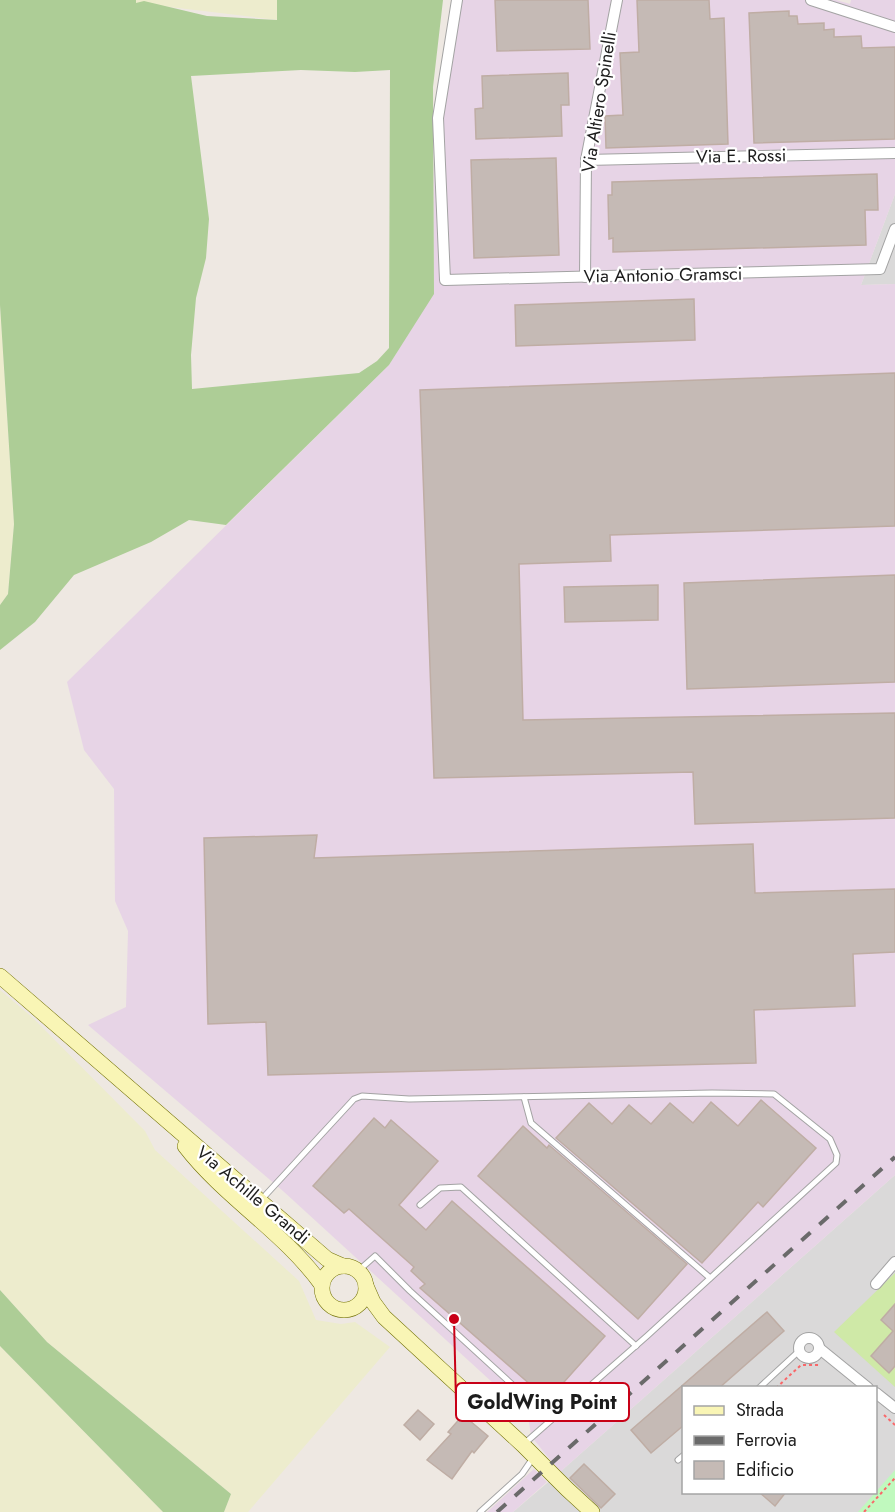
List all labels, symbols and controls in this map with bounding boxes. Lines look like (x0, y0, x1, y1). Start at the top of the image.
street label: Via Altiero Spinelli (575, 30, 623, 174)
street label: Via E. Rossi (696, 142, 786, 170)
street label: Via Antonio Gramsci (583, 261, 743, 289)
street label: Via Achille Grandi (190, 1140, 316, 1250)
callout: GoldWing Point (456, 1383, 629, 1421)
legend (682, 1386, 877, 1494)
text: GoldWing Point (467, 1388, 617, 1417)
text: Strada (736, 1397, 784, 1423)
text: Ferrovia (736, 1427, 797, 1453)
text: Edificio (736, 1457, 794, 1483)

